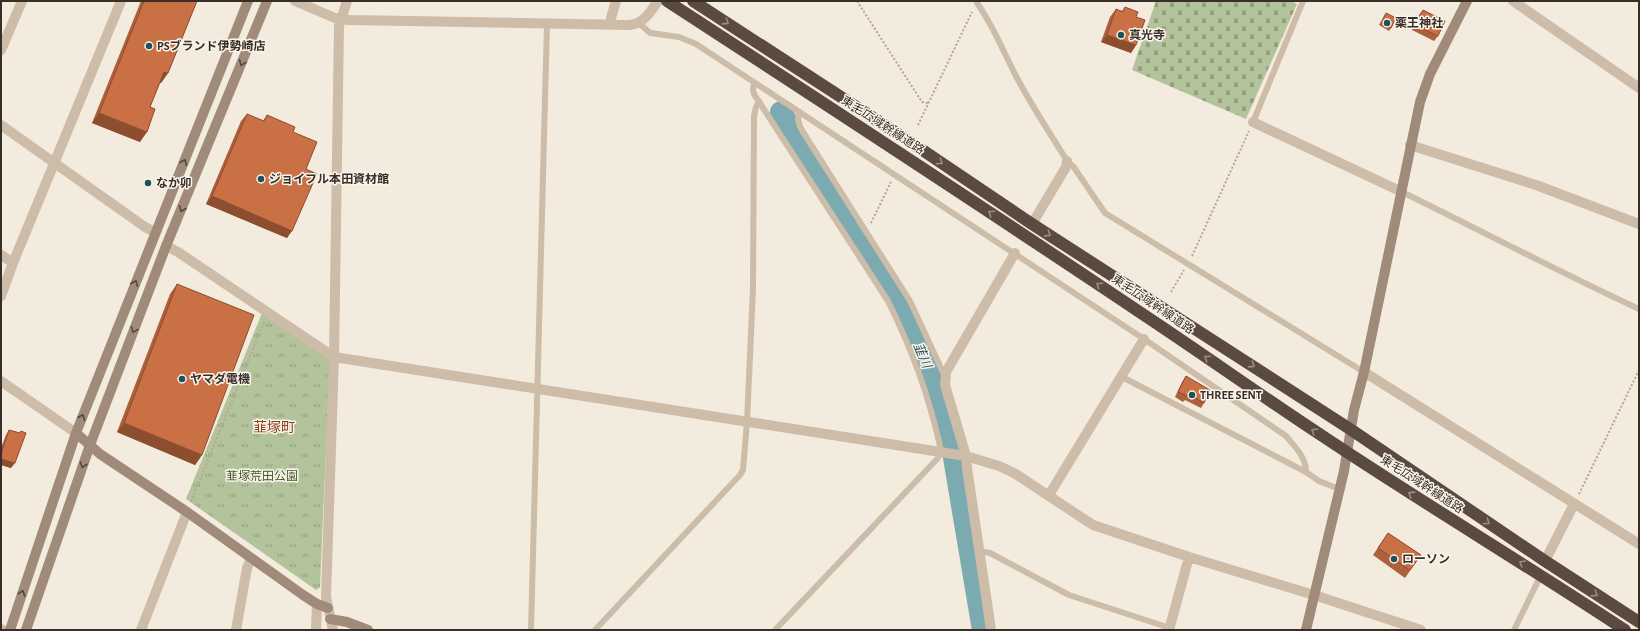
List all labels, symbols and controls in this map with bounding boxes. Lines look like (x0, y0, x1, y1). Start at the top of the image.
place label: 薬王神社 (1395, 16, 1443, 29)
one-way arrow (722, 17, 729, 25)
marker: 薬王神社 (1382, 18, 1392, 28)
place label: 真光寺 (1129, 29, 1165, 41)
marker: 真光寺 (1116, 30, 1126, 40)
place label: PSブランド伊勢崎店 (157, 39, 266, 52)
marker: PSブランド伊勢崎店 (144, 41, 154, 51)
one-way arrow (239, 58, 247, 66)
street label: 東毛広域幹線道路 (839, 93, 927, 156)
one-way arrow (936, 157, 943, 165)
one-way arrow (179, 159, 187, 166)
place label: ジョイフル本田資材館 (269, 172, 389, 185)
marker: ジョイフル本田資材館 (256, 174, 266, 184)
place label: なか卯 (156, 176, 192, 189)
marker: なか卯 (143, 178, 153, 188)
one-way arrow (178, 205, 186, 212)
one-way arrow (988, 210, 995, 218)
one-way arrow (1044, 230, 1051, 237)
street label: 東毛広域幹線道路 (1110, 271, 1197, 336)
one-way arrow (131, 280, 139, 287)
one-way arrow (1096, 282, 1103, 290)
one-way arrow (131, 327, 139, 334)
water label: 韮川 (911, 341, 934, 372)
one-way arrow (1204, 355, 1211, 363)
one-way arrow (1248, 361, 1255, 368)
place label: ヤマダ電機 (190, 372, 250, 385)
marker: ヤマダ電機 (177, 374, 187, 384)
place label: THREE SENT (1200, 389, 1262, 401)
marker: THREE SENT (1187, 390, 1197, 400)
one-way arrow (77, 413, 85, 421)
district label: 韮塚町 (253, 420, 295, 435)
one-way arrow (1312, 429, 1319, 436)
street label: 東毛広域幹線道路 (1378, 452, 1466, 515)
one-way arrow (80, 461, 88, 468)
park label: 韮塚荒田公園 (226, 470, 298, 482)
one-way arrow (1408, 491, 1415, 499)
one-way arrow (1483, 517, 1490, 524)
place label: ローソン (1402, 553, 1450, 565)
marker: ローソン (1389, 554, 1399, 564)
one-way arrow (1519, 560, 1526, 567)
one-way arrow (1591, 589, 1598, 596)
one-way arrow (17, 590, 26, 597)

